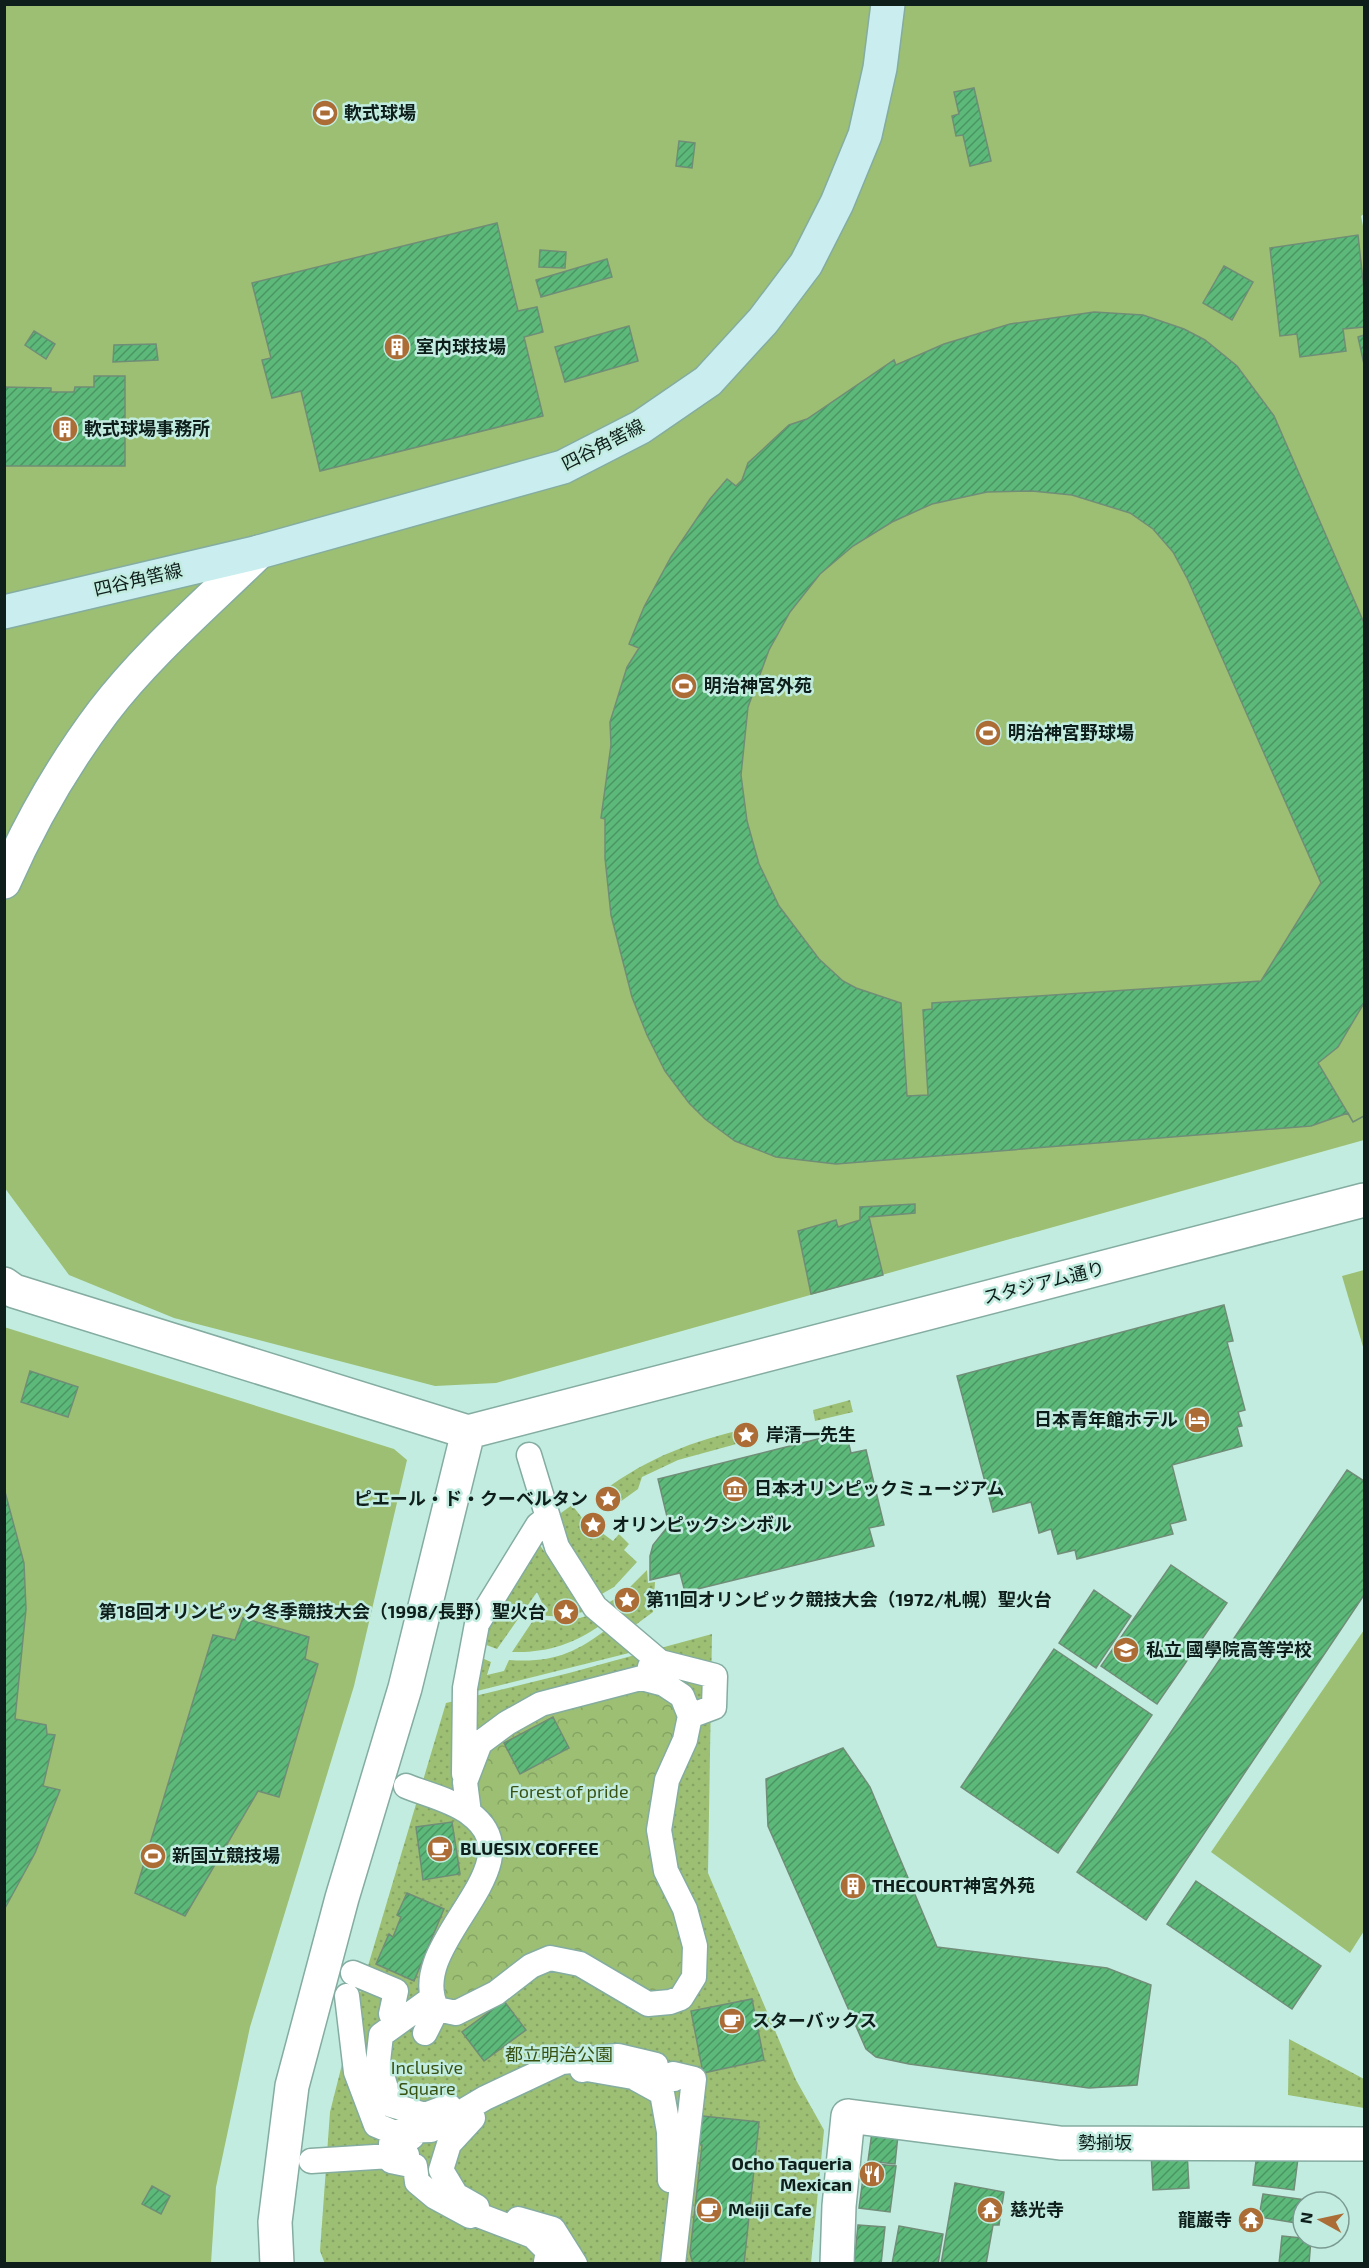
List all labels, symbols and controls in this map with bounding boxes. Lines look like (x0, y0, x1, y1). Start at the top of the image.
sports icon: 軟式球場 (310, 98, 340, 128)
place label: 軟式球場 (344, 101, 416, 123)
building icon: 室内球技場 (382, 332, 412, 362)
place label: 室内球技場 (416, 335, 506, 357)
building icon: 軟式球場事務所 (50, 414, 80, 444)
street label: 四谷角筈線 (557, 414, 648, 474)
place label: 軟式球場事務所 (84, 417, 210, 439)
street label: 四谷角筈線 (91, 558, 184, 600)
sports icon: 明治神宮外苑 (669, 671, 699, 701)
place label: 明治神宮外苑 (704, 674, 812, 696)
sports icon: 明治神宮野球場 (973, 718, 1003, 748)
place label: 明治神宮野球場 (1008, 721, 1134, 743)
street label: スタジアム通り (981, 1256, 1107, 1308)
hotel icon: 日本青年館ホテル (1182, 1405, 1212, 1435)
place label: 日本青年館ホテル (1034, 1408, 1178, 1430)
place icon: 岸清一先生 (731, 1420, 761, 1450)
place label: 岸清一先生 (766, 1423, 856, 1445)
museum icon: 日本オリンピックミュージアム (720, 1474, 750, 1504)
place label: 日本オリンピックミュージアム (754, 1477, 1004, 1499)
place icon: ピエール・ド・クーベルタン (593, 1484, 623, 1514)
place label: ピエール・ド・クーベルタン (354, 1487, 588, 1509)
place icon: オリンピックシンボル (578, 1510, 608, 1540)
place label: オリンピックシンボル (612, 1513, 792, 1535)
place icon: 第11回オリンピック競技大会（1972/札幌）聖火台 (612, 1585, 642, 1615)
place label: 第11回オリンピック競技大会（1972/札幌）聖火台 (646, 1588, 1052, 1610)
place icon: 第18回オリンピック冬季競技大会（1998/長野）聖火台 (551, 1597, 581, 1627)
place label: 第18回オリンピック冬季競技大会（1998/長野）聖火台 (99, 1600, 546, 1622)
school or university icon: 私立 國學院高等学校 (1111, 1635, 1141, 1665)
place label: 私立 國學院高等学校 (1146, 1638, 1312, 1660)
park label: Forest of pride (509, 1780, 629, 1802)
cafe icon: BLUESIX COFFEE (425, 1834, 455, 1864)
place label: BLUESIX COFFEE (460, 1837, 599, 1859)
sports icon: 新国立競技場 (138, 1841, 168, 1871)
place label: 新国立競技場 (172, 1844, 280, 1866)
building icon: THECOURT神宮外苑 (838, 1871, 868, 1901)
place label: THECOURT神宮外苑 (872, 1874, 1035, 1896)
cafe icon: スターバックス (717, 2006, 747, 2036)
place label: スターバックス (752, 2009, 877, 2031)
park label: 都立明治公園 (505, 2043, 613, 2065)
park label: Inclusive Square (391, 2056, 463, 2099)
street label: 勢揃坂 (1078, 2131, 1132, 2153)
place label: Ocho Taqueria Mexican (732, 2152, 852, 2195)
restaurant icon: Ocho Taqueria Mexican (857, 2159, 887, 2189)
north arrow (1291, 2190, 1351, 2250)
cafe icon: Meiji Cafe (694, 2195, 724, 2225)
temple icon: 慈光寺 (975, 2195, 1005, 2225)
place label: Meiji Cafe (728, 2198, 812, 2220)
place label: 慈光寺 (1010, 2198, 1064, 2220)
temple icon: 龍巌寺 (1236, 2205, 1266, 2235)
place label: 龍巌寺 (1178, 2208, 1232, 2230)
text: N (1295, 2211, 1316, 2225)

